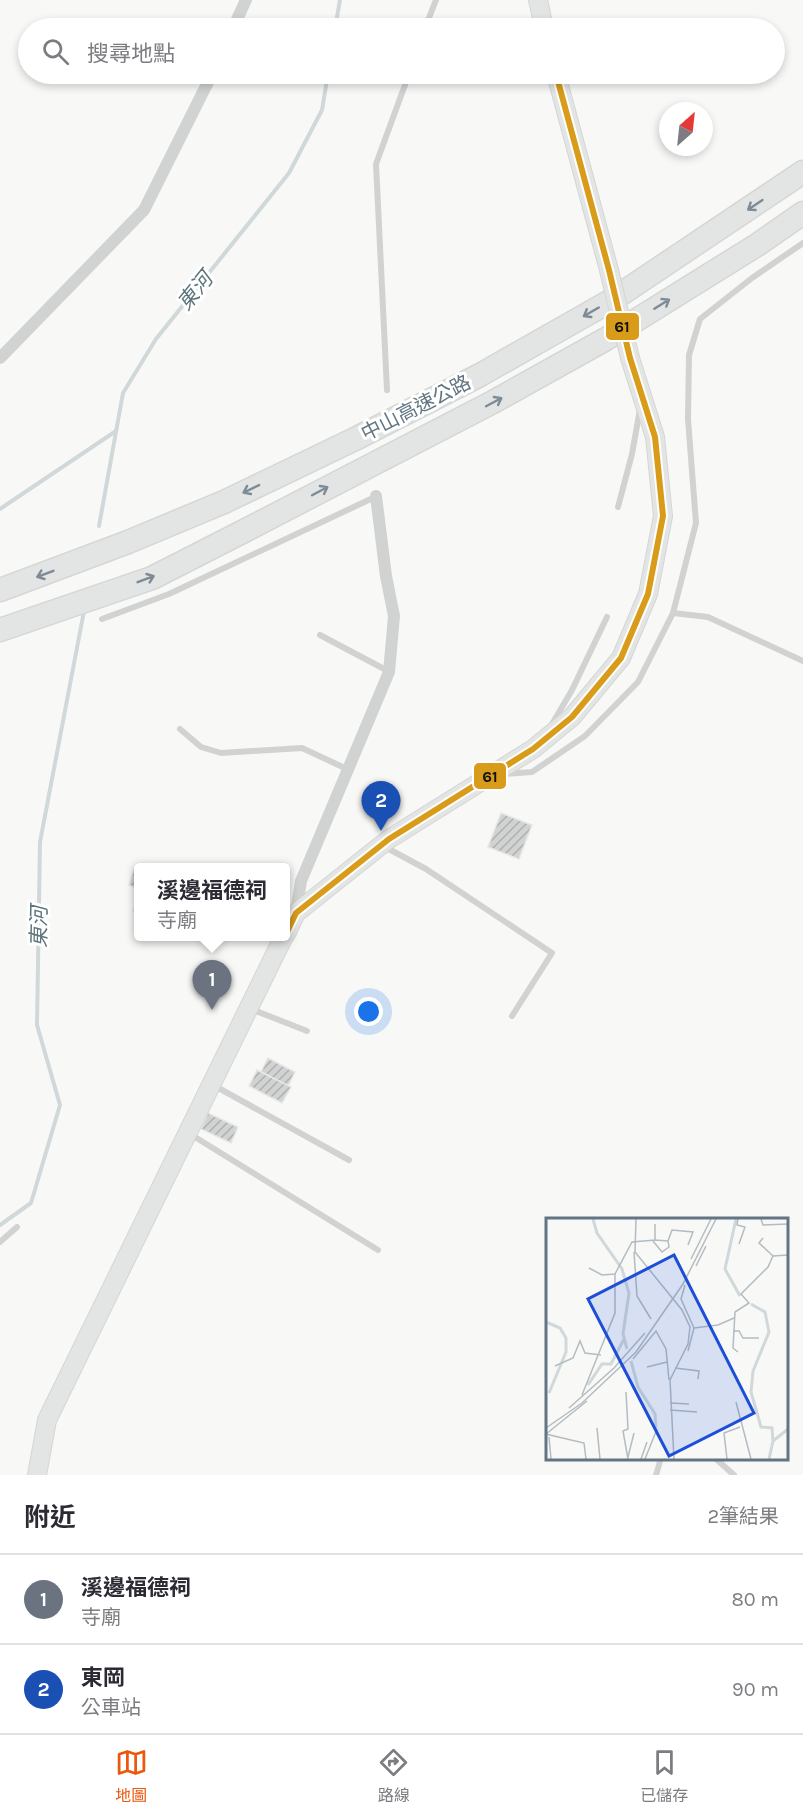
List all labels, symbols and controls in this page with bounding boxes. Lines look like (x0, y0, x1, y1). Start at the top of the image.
search box (18, 18, 785, 84)
icon: search (39, 35, 72, 68)
text: 搜尋地點 (87, 41, 175, 67)
north arrow (659, 102, 713, 156)
one-way arrow (747, 199, 763, 211)
water label: 東河 (172, 264, 220, 315)
one-way arrow (653, 298, 670, 310)
one-way arrow (583, 306, 600, 318)
line badge: 61 (605, 312, 640, 341)
text: 61 (614, 317, 630, 336)
street label: 中山高速公路 (357, 371, 475, 445)
one-way arrow (484, 396, 502, 407)
one-way arrow (242, 483, 260, 495)
one-way arrow (311, 485, 329, 497)
one-way arrow (36, 569, 54, 580)
one-way arrow (137, 573, 155, 584)
line badge: 61 (473, 762, 507, 790)
text: 61 (482, 767, 498, 786)
pin: 2 (362, 782, 400, 831)
popup (134, 863, 290, 941)
text: 溪邊福德祠 (157, 878, 267, 904)
water label: 東河 (27, 902, 51, 948)
text: 寺廟 (157, 909, 197, 932)
pin: 1 (192, 960, 232, 1010)
your location (354, 997, 383, 1026)
inset map (546, 1218, 788, 1460)
text: 附近 (24, 1502, 76, 1533)
text: 2筆結果 (707, 1505, 779, 1528)
text: 溪邊福德祠 (81, 1575, 191, 1601)
text: 1 (40, 1588, 47, 1611)
text: 80 m (731, 1588, 779, 1611)
text: 寺廟 (81, 1606, 121, 1629)
text: 東岡 (81, 1665, 125, 1691)
text: 2 (37, 1678, 50, 1701)
text: 90 m (732, 1678, 779, 1701)
text: 公車站 (81, 1696, 141, 1719)
tab: 地圖 (115, 1746, 148, 1806)
tab: 路線 (377, 1746, 410, 1806)
tab: 已儲存 (640, 1746, 688, 1806)

